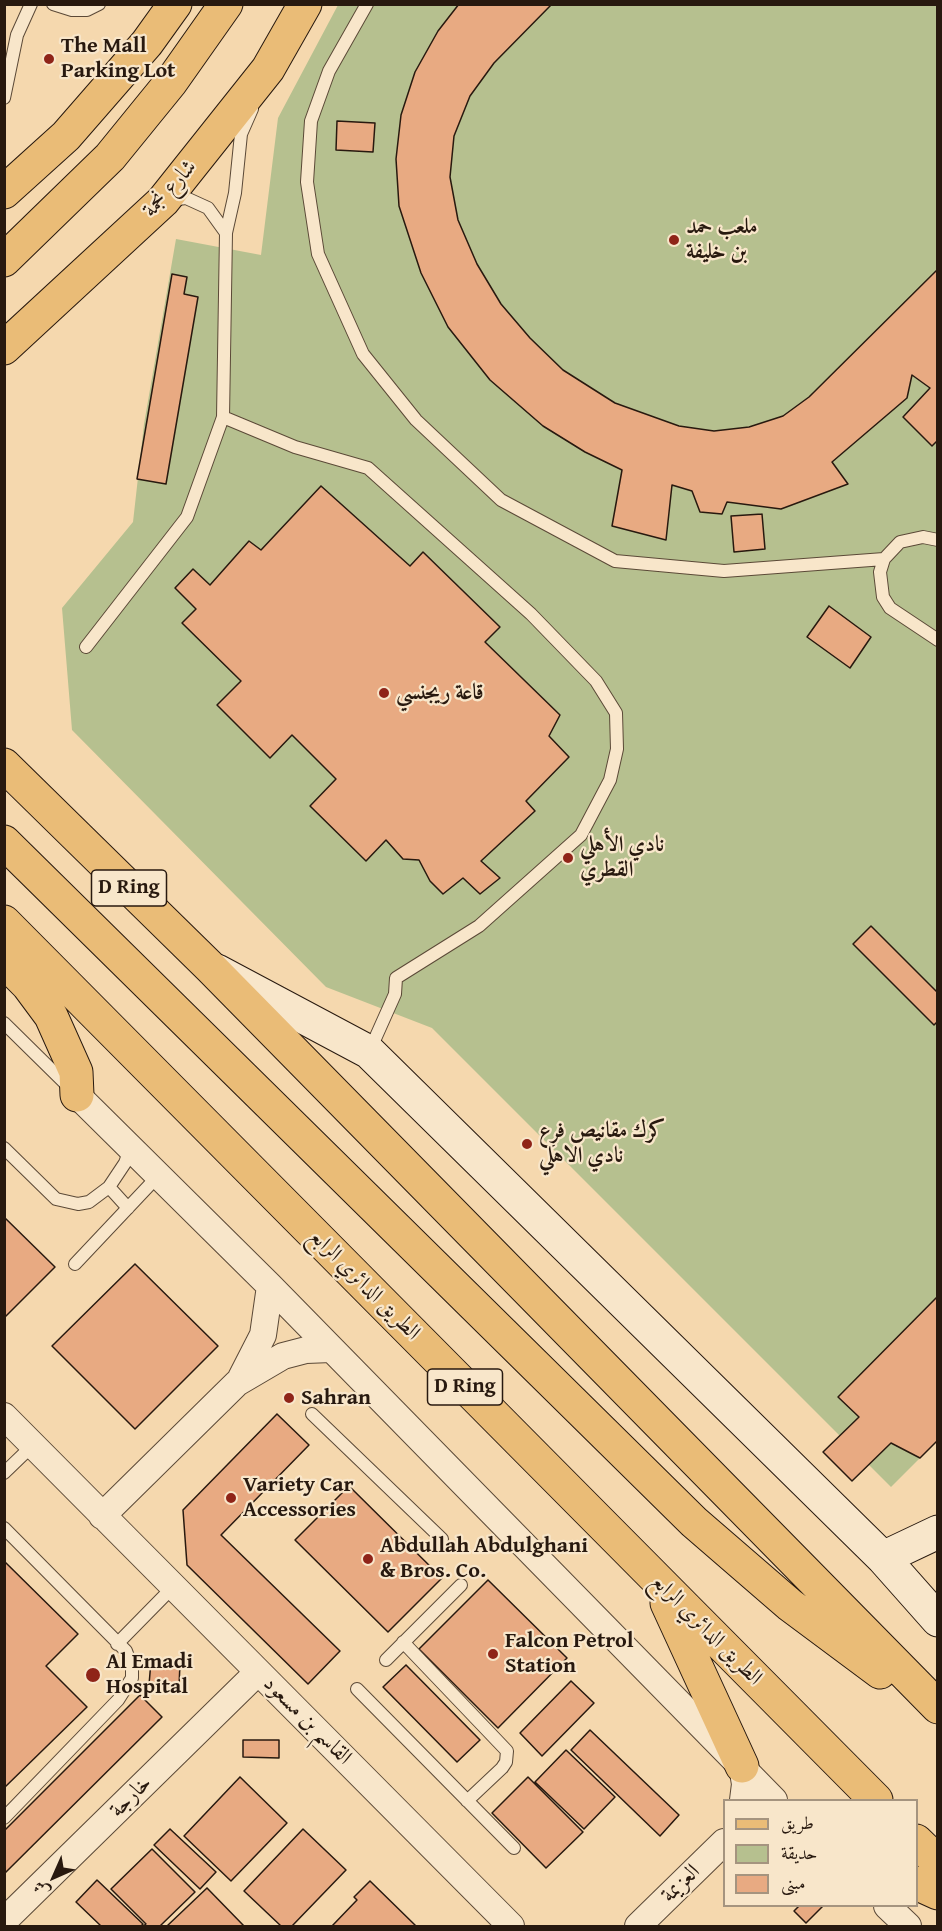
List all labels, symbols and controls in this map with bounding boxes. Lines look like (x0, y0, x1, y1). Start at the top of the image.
place label: The Mall Parking Lot (61, 33, 175, 84)
marker: The Mall Parking Lot (42, 52, 56, 66)
street label: شارع نجمة (137, 155, 203, 223)
place label: ملعب حمد بن خليفة (686, 214, 758, 266)
marker: ملعب حمد بن خليفة (667, 233, 681, 247)
place label: قاعة ريجنسي (396, 680, 484, 706)
marker: قاعة ريجنسي (377, 686, 391, 700)
place label: نادي الأهلي القطري (580, 832, 664, 884)
marker: نادي الأهلي القطري (561, 851, 575, 865)
road number: D Ring (92, 870, 166, 906)
place label: كرك مقانيص فرع نادي الاهلي (539, 1118, 665, 1170)
marker: كرك مقانيص فرع نادي الاهلي (520, 1137, 534, 1151)
street label: الطريق الدائري الرابع (303, 1224, 425, 1346)
road number: D Ring (428, 1369, 502, 1405)
place label: Sahran (301, 1385, 371, 1411)
marker: Sahran (282, 1391, 296, 1405)
place label: Variety Car Accessories (243, 1472, 356, 1524)
marker: Variety Car Accessories (224, 1491, 238, 1505)
place label: Abdullah Abdulghani & Bros. Co. (380, 1533, 588, 1585)
marker: Abdullah Abdulghani & Bros. Co. (361, 1552, 375, 1566)
street label: الطريق الدائري الرابع (645, 1569, 767, 1691)
place label: Falcon Petrol Station (505, 1628, 634, 1680)
marker: Falcon Petrol Station (486, 1647, 500, 1661)
place label: Al Emadi Hospital (106, 1649, 193, 1700)
marker: Al Emadi Hospital (84, 1666, 102, 1684)
street label: القاسم بن مسعود (257, 1671, 357, 1771)
street label: خارجة (104, 1770, 158, 1824)
legend (723, 1799, 918, 1907)
text: طريق (781, 1809, 814, 1836)
text: حديقة (781, 1839, 817, 1866)
north arrow (24, 1847, 84, 1907)
street label: العزيمة (656, 1859, 706, 1909)
text: مبنى (781, 1869, 806, 1896)
text: ش (27, 1876, 55, 1904)

